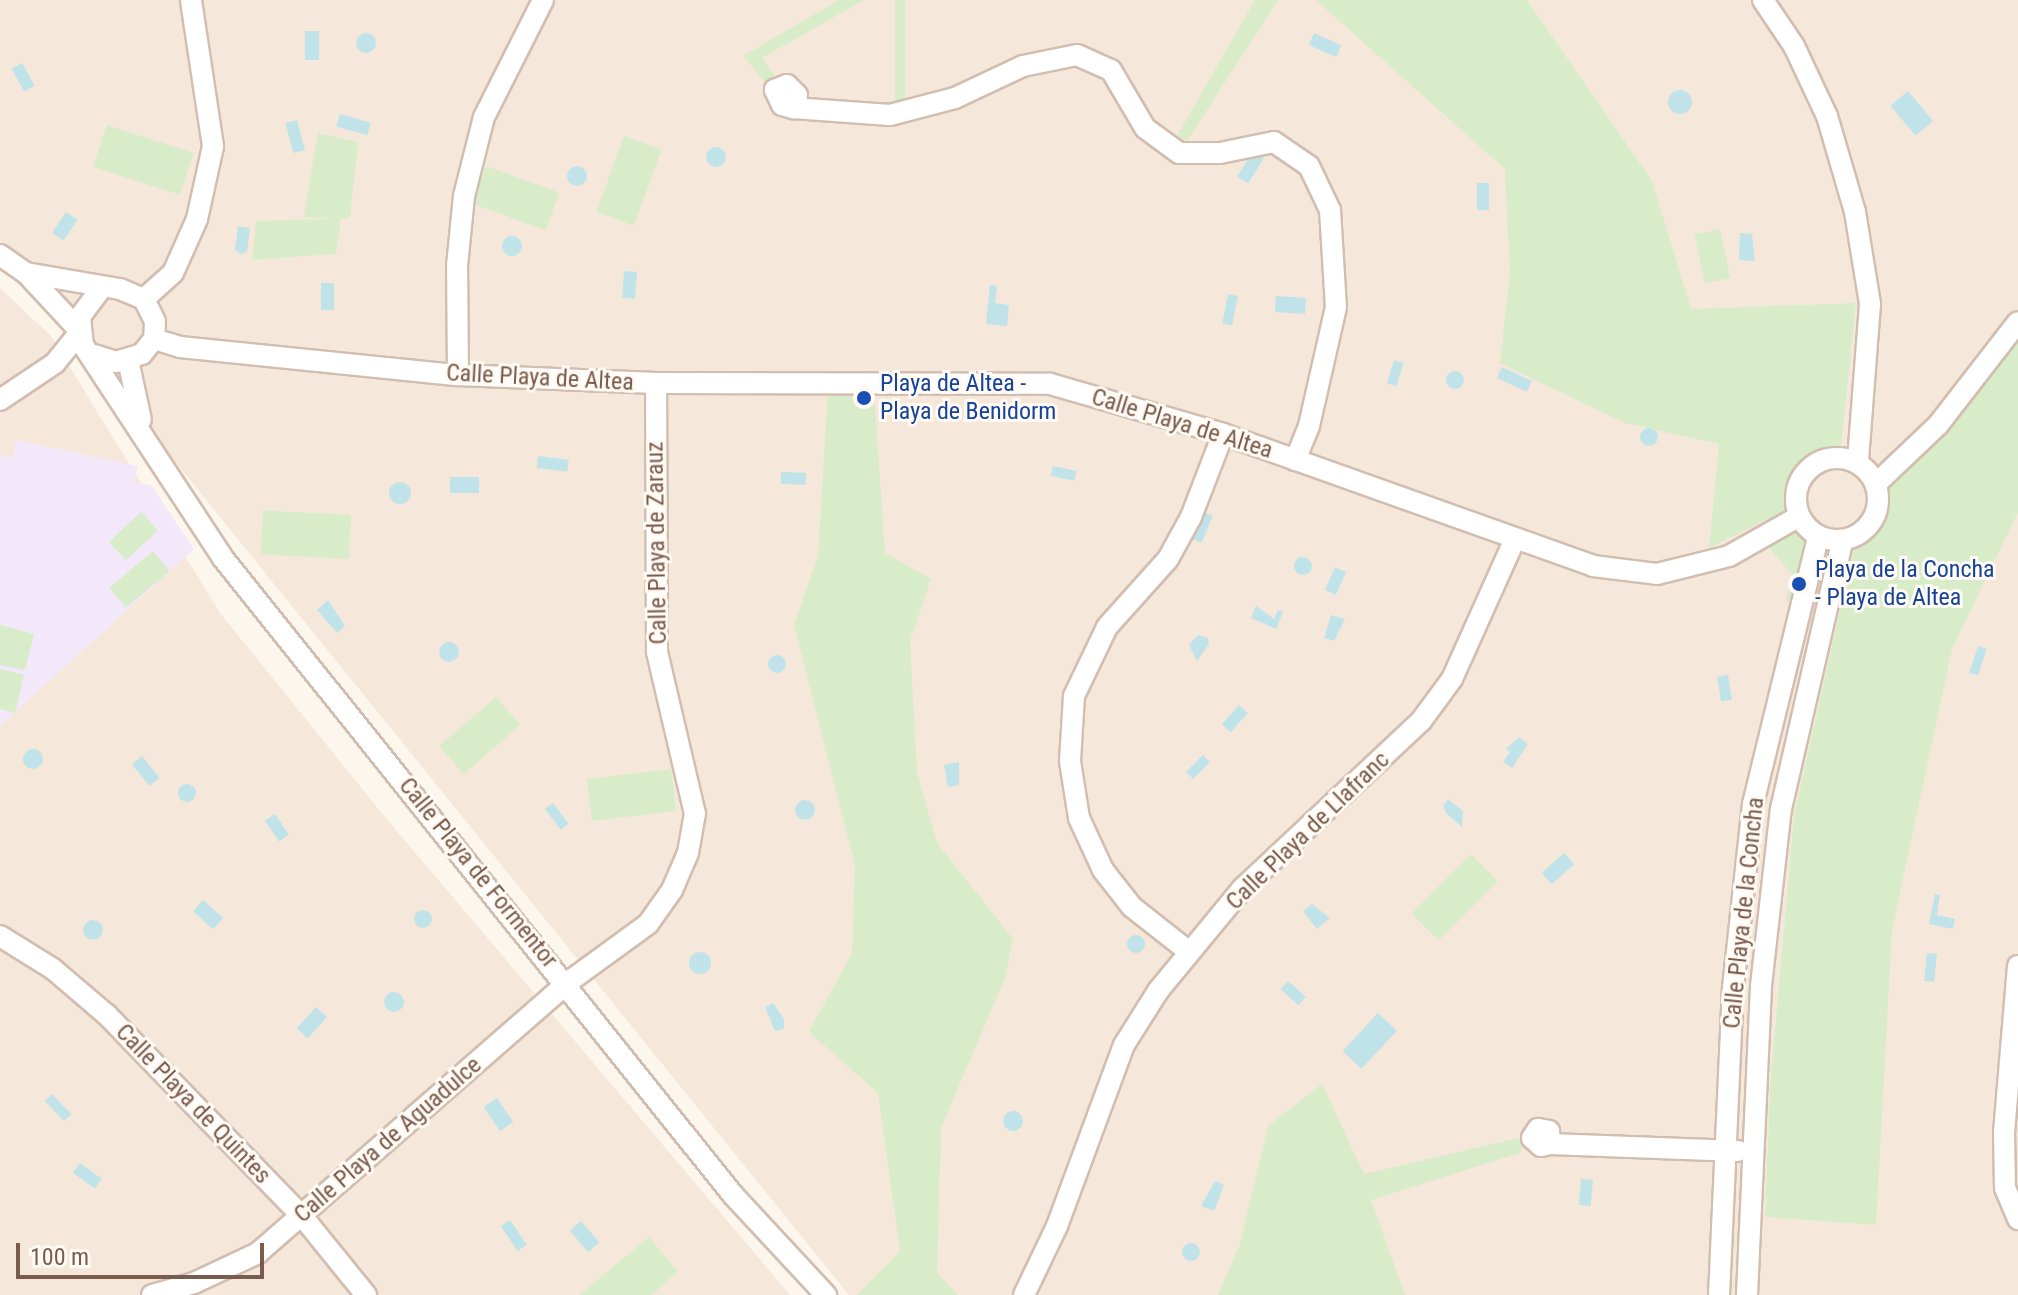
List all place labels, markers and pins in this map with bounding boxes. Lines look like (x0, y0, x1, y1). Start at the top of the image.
place label: Playa de Altea - Playa de Benidorm (880, 370, 1056, 426)
marker: Playa de Altea - Playa de Benidorm (855, 389, 873, 407)
place label: Playa de la Concha - Playa de Altea (1815, 556, 1995, 612)
marker: Playa de la Concha - Playa de Altea (1790, 575, 1808, 593)

